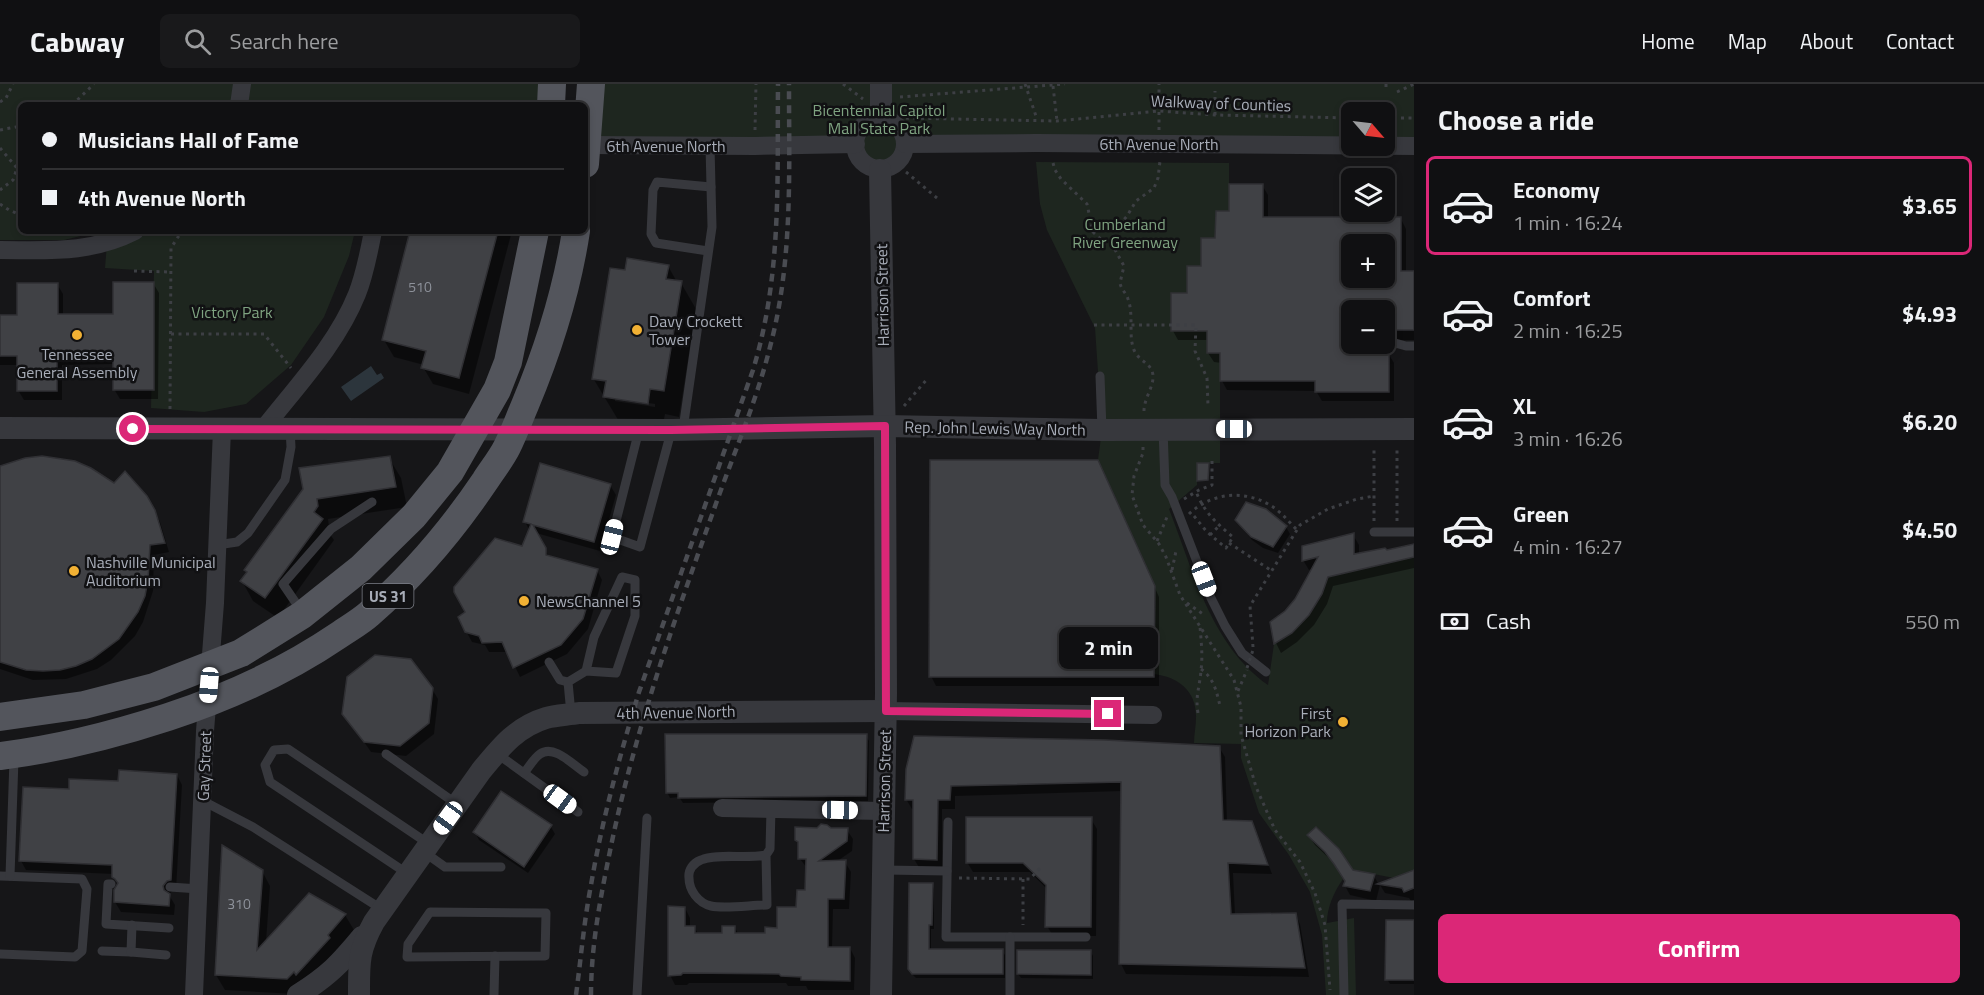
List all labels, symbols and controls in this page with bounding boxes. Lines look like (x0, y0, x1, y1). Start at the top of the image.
search box (160, 14, 580, 68)
text: Cabway (30, 20, 124, 63)
text: Search here (229, 24, 339, 58)
icon: search (181, 25, 214, 58)
text: Home (1641, 25, 1695, 57)
text: Map (1728, 25, 1767, 57)
text: About (1800, 25, 1853, 57)
text: Contact (1886, 25, 1954, 57)
street label: Walkway of Counties (1150, 89, 1292, 117)
park label: Bicentennial Capitol Mall State Park (813, 98, 945, 140)
text: Choose a ride (1438, 99, 1594, 140)
north arrow (1341, 102, 1395, 156)
map controls (1341, 102, 1395, 354)
text: Musicians Hall of Fame (78, 123, 299, 157)
street label: 6th Avenue North (1099, 132, 1219, 156)
street label: 6th Avenue North (606, 134, 726, 158)
button: layers (1341, 168, 1395, 222)
text: Economy (1513, 173, 1600, 207)
icon: car (1441, 179, 1495, 233)
text: 4th Avenue North (78, 181, 246, 215)
text: $3.65 (1902, 189, 1957, 223)
text: 1 min · 16:24 (1513, 207, 1623, 238)
park label: Cumberland River Greenway (1072, 212, 1178, 254)
button: + (1341, 234, 1395, 288)
street label: Harrison Street (869, 243, 895, 347)
house number: 510 (408, 276, 432, 297)
text: Comfort (1513, 281, 1591, 315)
icon: car (1441, 287, 1495, 341)
text: $4.93 (1902, 297, 1957, 331)
park label: Victory Park (191, 300, 273, 324)
button: − (1341, 300, 1395, 354)
place label: Davy Crockett Tower (649, 309, 743, 351)
text: 2 min · 16:25 (1513, 315, 1623, 346)
marker: Davy Crockett Tower (630, 323, 644, 337)
marker: Tennessee General Assembly (70, 328, 84, 342)
place label: Tennessee General Assembly (16, 342, 138, 384)
text: XL (1513, 389, 1536, 423)
icon: car (1441, 395, 1495, 449)
text: $6.20 (1902, 405, 1957, 439)
street label: Rep. John Lewis Way North (904, 414, 1086, 442)
route start (119, 415, 146, 442)
car (1216, 420, 1252, 438)
text: 3 min · 16:26 (1513, 423, 1623, 454)
text: Green (1513, 497, 1569, 531)
icon: car (1441, 503, 1495, 557)
text: $4.50 (1902, 513, 1957, 547)
car (599, 517, 625, 557)
text: 4 min · 16:27 (1513, 531, 1623, 562)
place label: Nashville Municipal Auditorium (86, 550, 216, 592)
car (1189, 559, 1219, 599)
marker: Nashville Municipal Auditorium (67, 564, 81, 578)
road number: US 31 (362, 584, 414, 608)
place label: NewsChannel 5 (536, 589, 641, 613)
marker: NewsChannel 5 (517, 594, 531, 608)
text: Cash (1486, 604, 1531, 638)
icon: cash (1438, 605, 1471, 638)
text: 550 m (1905, 606, 1960, 637)
callout: 2 min (1058, 627, 1158, 669)
text: 2 min (1084, 632, 1133, 663)
car (198, 666, 220, 704)
street label: 4th Avenue North (616, 699, 736, 725)
route end (1094, 700, 1121, 727)
place label: First Horizon Park (1244, 701, 1331, 743)
marker: First Horizon Park (1336, 715, 1350, 729)
street label: Harrison Street (871, 729, 897, 833)
street label: Gay Street (191, 730, 217, 802)
car (540, 781, 580, 817)
car (430, 798, 466, 838)
car (822, 801, 858, 819)
house number: 310 (227, 893, 251, 914)
button: Confirm (1438, 914, 1960, 983)

